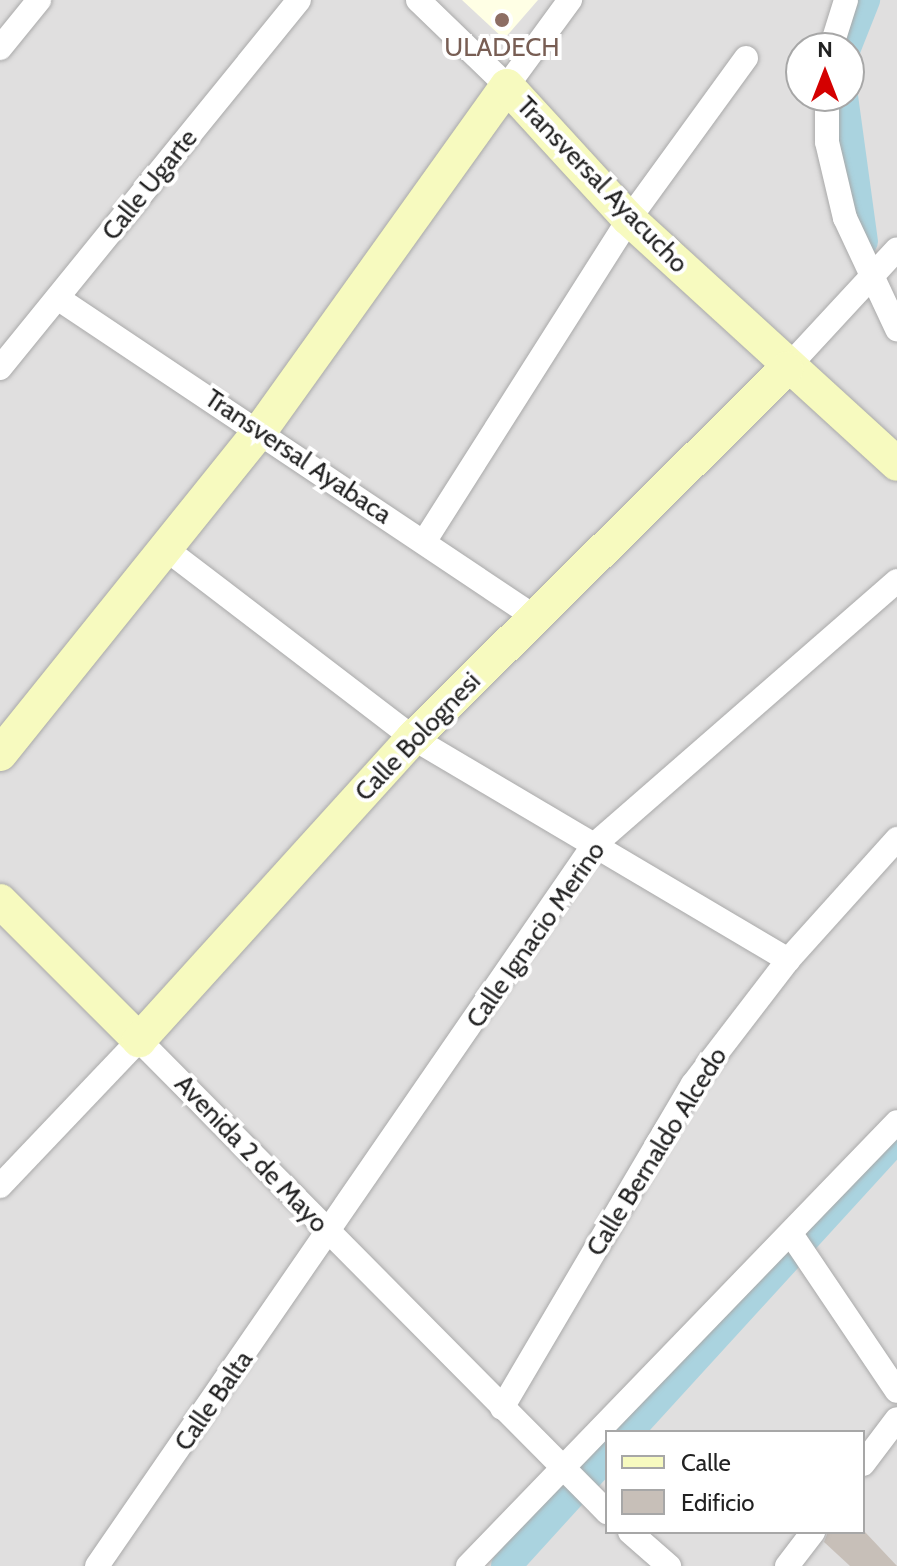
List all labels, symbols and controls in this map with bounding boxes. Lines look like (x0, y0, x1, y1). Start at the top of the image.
marker: ULADECH (493, 11, 511, 29)
place label: ULADECH (444, 32, 560, 64)
north arrow (785, 32, 865, 112)
text: N (817, 36, 833, 63)
street label: Transversal Ayacucho (510, 90, 694, 280)
street label: Calle Ugarte (96, 123, 204, 247)
street label: Transversal Ayabaca (199, 383, 397, 531)
street label: Calle Bolognesi (349, 666, 487, 808)
street label: Calle Ignacio Merino (460, 836, 612, 1034)
street label: Calle Bernaldo Alcedo (580, 1042, 734, 1262)
street label: Avenida 2 de Mayo (168, 1069, 334, 1239)
street label: Calle Balta (168, 1345, 260, 1457)
legend (605, 1430, 865, 1534)
text: Calle (681, 1448, 731, 1477)
text: Edificio (681, 1488, 755, 1517)

